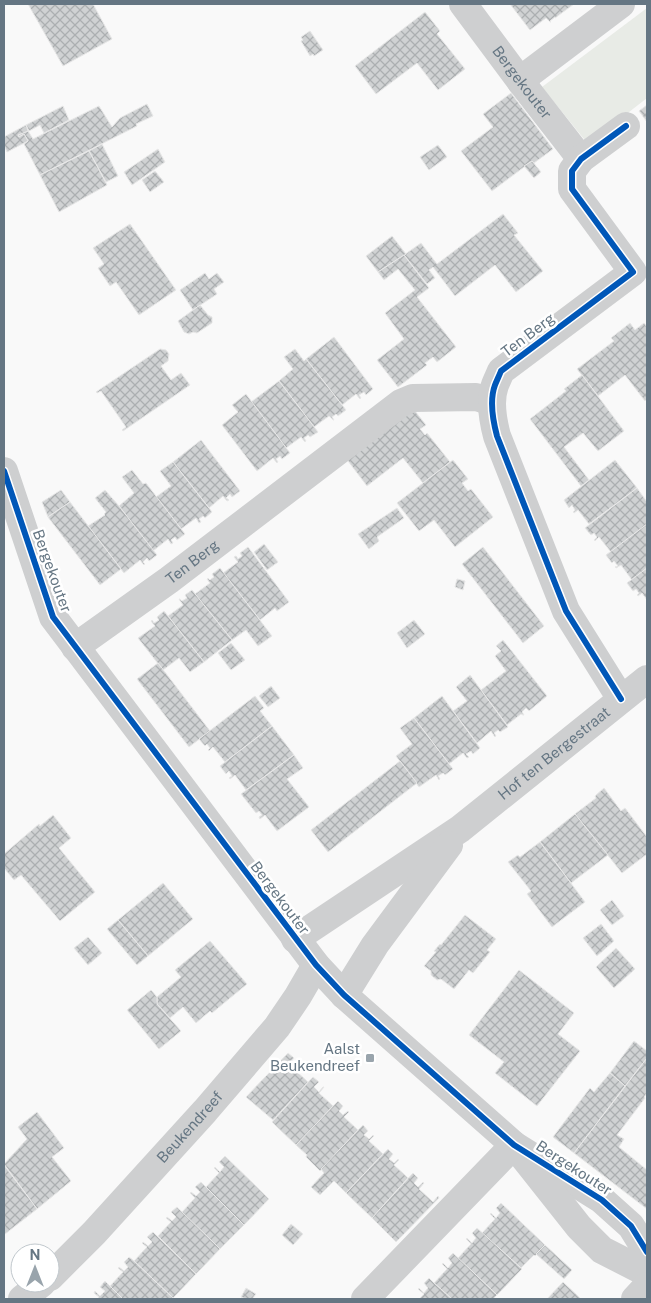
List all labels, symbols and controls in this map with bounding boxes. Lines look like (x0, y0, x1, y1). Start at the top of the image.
street label: Bergekouter (489, 42, 555, 122)
street label: Ten Berg (498, 309, 558, 360)
street label: Bergekouter (30, 527, 75, 615)
street label: Ten Berg (162, 536, 222, 587)
street label: Hof ten Bergestraat (495, 703, 613, 803)
street label: Bergekouter (247, 858, 313, 938)
place label: Aalst Beukendreef (270, 1040, 360, 1074)
marker: Aalst Beukendreef (364, 1052, 376, 1064)
street label: Beukendreef (153, 1088, 226, 1166)
street label: Bergekouter (533, 1137, 616, 1198)
north arrow (10, 1243, 60, 1293)
text: N (30, 1247, 40, 1263)

